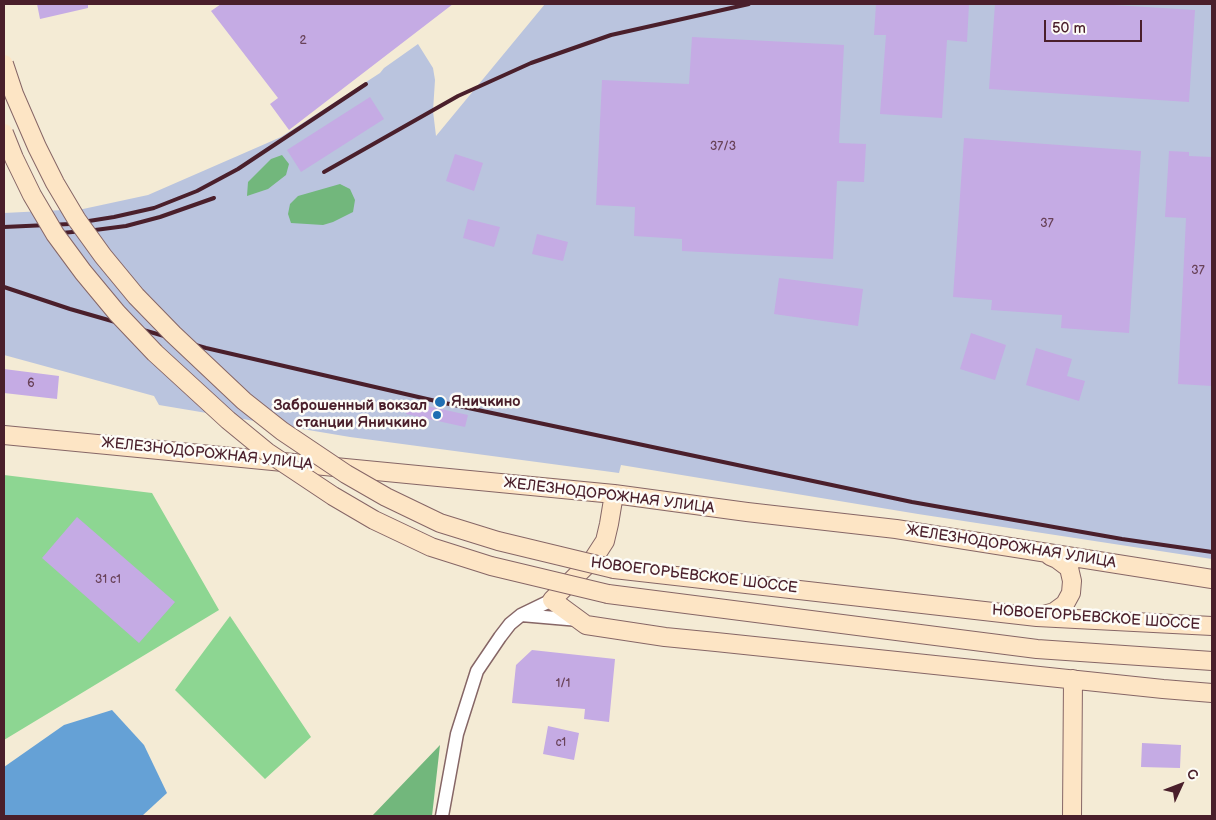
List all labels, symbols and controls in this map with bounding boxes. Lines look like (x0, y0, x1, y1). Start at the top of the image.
scale bar (1046, 10, 1144, 42)
text: 50 m (1052, 19, 1086, 38)
house number: 2 (299, 34, 307, 48)
house number: 37/3 (710, 140, 736, 154)
house number: 37 (1040, 217, 1054, 231)
house number: 37 (1191, 264, 1205, 278)
house number: 6 (27, 377, 35, 391)
place label: Яничкино (451, 393, 521, 411)
marker: Яничкино (433, 395, 447, 409)
place label: Заброшенный вокзал станции Яничкино (273, 397, 427, 432)
marker: Заброшенный вокзал станции Яничкино (431, 409, 443, 421)
street label: ЖЕЛЕЗНОДОРОЖНАЯ УЛИЦА (101, 434, 313, 474)
street label: ЖЕЛЕЗНОДОРОЖНАЯ УЛИЦА (503, 474, 715, 518)
street label: ЖЕЛЕЗНОДОРОЖНАЯ УЛИЦА (905, 522, 1117, 572)
street label: НОВОЕГОРЬЕВСКОЕ ШОССЕ (589, 554, 799, 598)
house number: 31 с1 (95, 573, 121, 587)
street label: НОВОЕГОРЬЕВСКОЕ ШОССЕ (991, 602, 1201, 634)
house number: 1/1 (556, 677, 570, 691)
house number: с1 (556, 736, 566, 750)
north arrow (1156, 760, 1206, 810)
text: С (1183, 765, 1202, 784)

